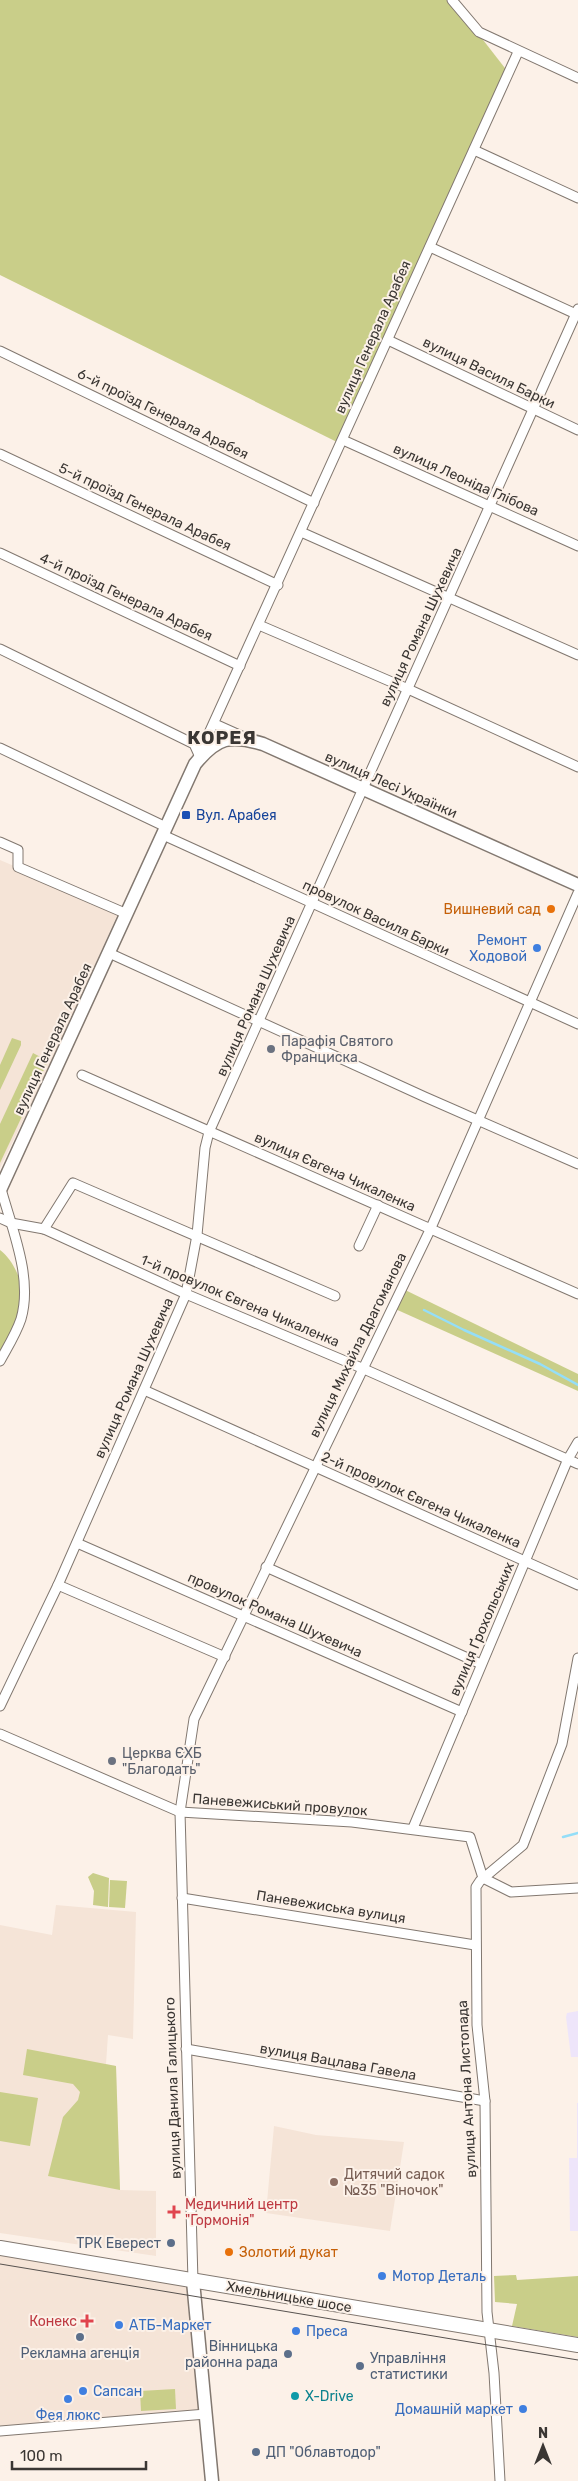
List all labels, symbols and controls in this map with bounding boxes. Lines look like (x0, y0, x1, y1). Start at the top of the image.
street label: вулиця Генерала Арабея (332, 258, 414, 416)
street label: вулиця Василя Барки (420, 334, 558, 412)
street label: 6-й проїзд Генерала Арабея (75, 365, 251, 463)
street label: вулиця Леоніда Глібова (391, 440, 541, 520)
street label: 5-й проїзд Генерала Арабея (56, 460, 234, 554)
street label: вулиця Романа Шухевича (377, 545, 465, 709)
street label: 4-й проїзд Генерала Арабея (37, 549, 215, 645)
district label: КОРЕЯ (187, 726, 257, 749)
street label: вулиця Лесі Українки (322, 748, 460, 822)
place label: Вул. Арабея (196, 807, 277, 824)
marker: Вул. Арабея (180, 809, 192, 821)
street label: провулок Василя Барки (300, 876, 452, 960)
place label: Вишневий сад (444, 901, 541, 918)
marker: Вишневий сад (545, 903, 557, 915)
street label: вулиця Романа Шухевича (213, 913, 299, 1079)
place label: Ремонт Ходовой (469, 932, 527, 965)
marker: Ремонт Ходовой (531, 942, 543, 954)
street label: вулиця Генерала Арабея (10, 960, 96, 1118)
place label: Парафія Святого Франциска (281, 1033, 393, 1066)
marker: Парафія Святого Франциска (265, 1043, 277, 1055)
street label: вулиця Євгена Чикаленка (252, 1129, 418, 1215)
street label: вулиця Михайла Драгоманова (306, 1250, 410, 1440)
street label: 1-й провулок Євгена Чикаленка (138, 1251, 342, 1351)
street label: вулиця Романа Шухевича (91, 1295, 177, 1461)
street label: 2-й провулок Євгена Чикаленка (319, 1448, 523, 1552)
street label: вулиця Ґрохольських (446, 1559, 518, 1699)
street label: провулок Романа Шухевича (185, 1569, 365, 1661)
place label: Церква ЄХБ "Благодать" (122, 1745, 202, 1778)
marker: Церква ЄХБ "Благодать" (106, 1755, 118, 1767)
street label: Паневежиський провулок (192, 1790, 369, 1820)
street label: Паневежиська вулиця (255, 1887, 407, 1927)
street label: вулиця Данила Галицького (161, 1997, 185, 2179)
street label: вулиця Антона Листопада (454, 2000, 480, 2178)
street label: вулиця Вацлава Гавела (258, 2040, 418, 2084)
place label: Дитячий садок №35 "Віночок" (344, 2166, 445, 2199)
marker: Дитячий садок №35 "Віночок" (328, 2176, 340, 2188)
place label: Медичний центр "Гормонія" (185, 2196, 298, 2229)
marker: Медичний центр "Гормонія" (167, 2205, 181, 2219)
place label: ТРК Еверест (76, 2235, 161, 2252)
marker: ТРК Еверест (165, 2237, 177, 2249)
place label: Золотий дукат (239, 2244, 338, 2261)
marker: Золотий дукат (223, 2246, 235, 2258)
place label: Мотор Деталь (392, 2268, 486, 2285)
marker: Мотор Деталь (376, 2270, 388, 2282)
street label: Хмельницьке шосе (225, 2278, 353, 2316)
place label: Конекс (29, 2313, 77, 2330)
marker: Конекс (81, 2315, 93, 2327)
place label: АТБ-Маркет (129, 2317, 211, 2334)
marker: АТБ-Маркет (113, 2319, 125, 2331)
place label: Преса (306, 2323, 348, 2340)
marker: Преса (290, 2325, 302, 2337)
marker: Рекламна агенція (74, 2331, 86, 2343)
place label: Вінницька районна рада (185, 2338, 278, 2371)
place label: Рекламна агенція (20, 2345, 140, 2362)
marker: Вінницька районна рада (282, 2348, 294, 2360)
place label: Управління статистики (370, 2350, 448, 2383)
marker: Управління статистики (354, 2360, 366, 2372)
place label: Сапсан (93, 2383, 142, 2400)
marker: Сапсан (77, 2385, 89, 2397)
place label: X-Drive (305, 2388, 354, 2405)
marker: X-Drive (289, 2390, 301, 2402)
marker: Фея люкс (62, 2393, 74, 2405)
place label: Домашній маркет (395, 2401, 513, 2418)
marker: Домашній маркет (517, 2403, 529, 2415)
place label: Фея люкс (35, 2407, 101, 2424)
north arrow (518, 2421, 568, 2471)
text: N (538, 2425, 548, 2442)
scale bar (12, 2438, 146, 2470)
place label: ДП "Облавтодор" (266, 2444, 381, 2461)
marker: ДП "Облавтодор" (250, 2446, 262, 2458)
text: 100 m (20, 2447, 62, 2465)

